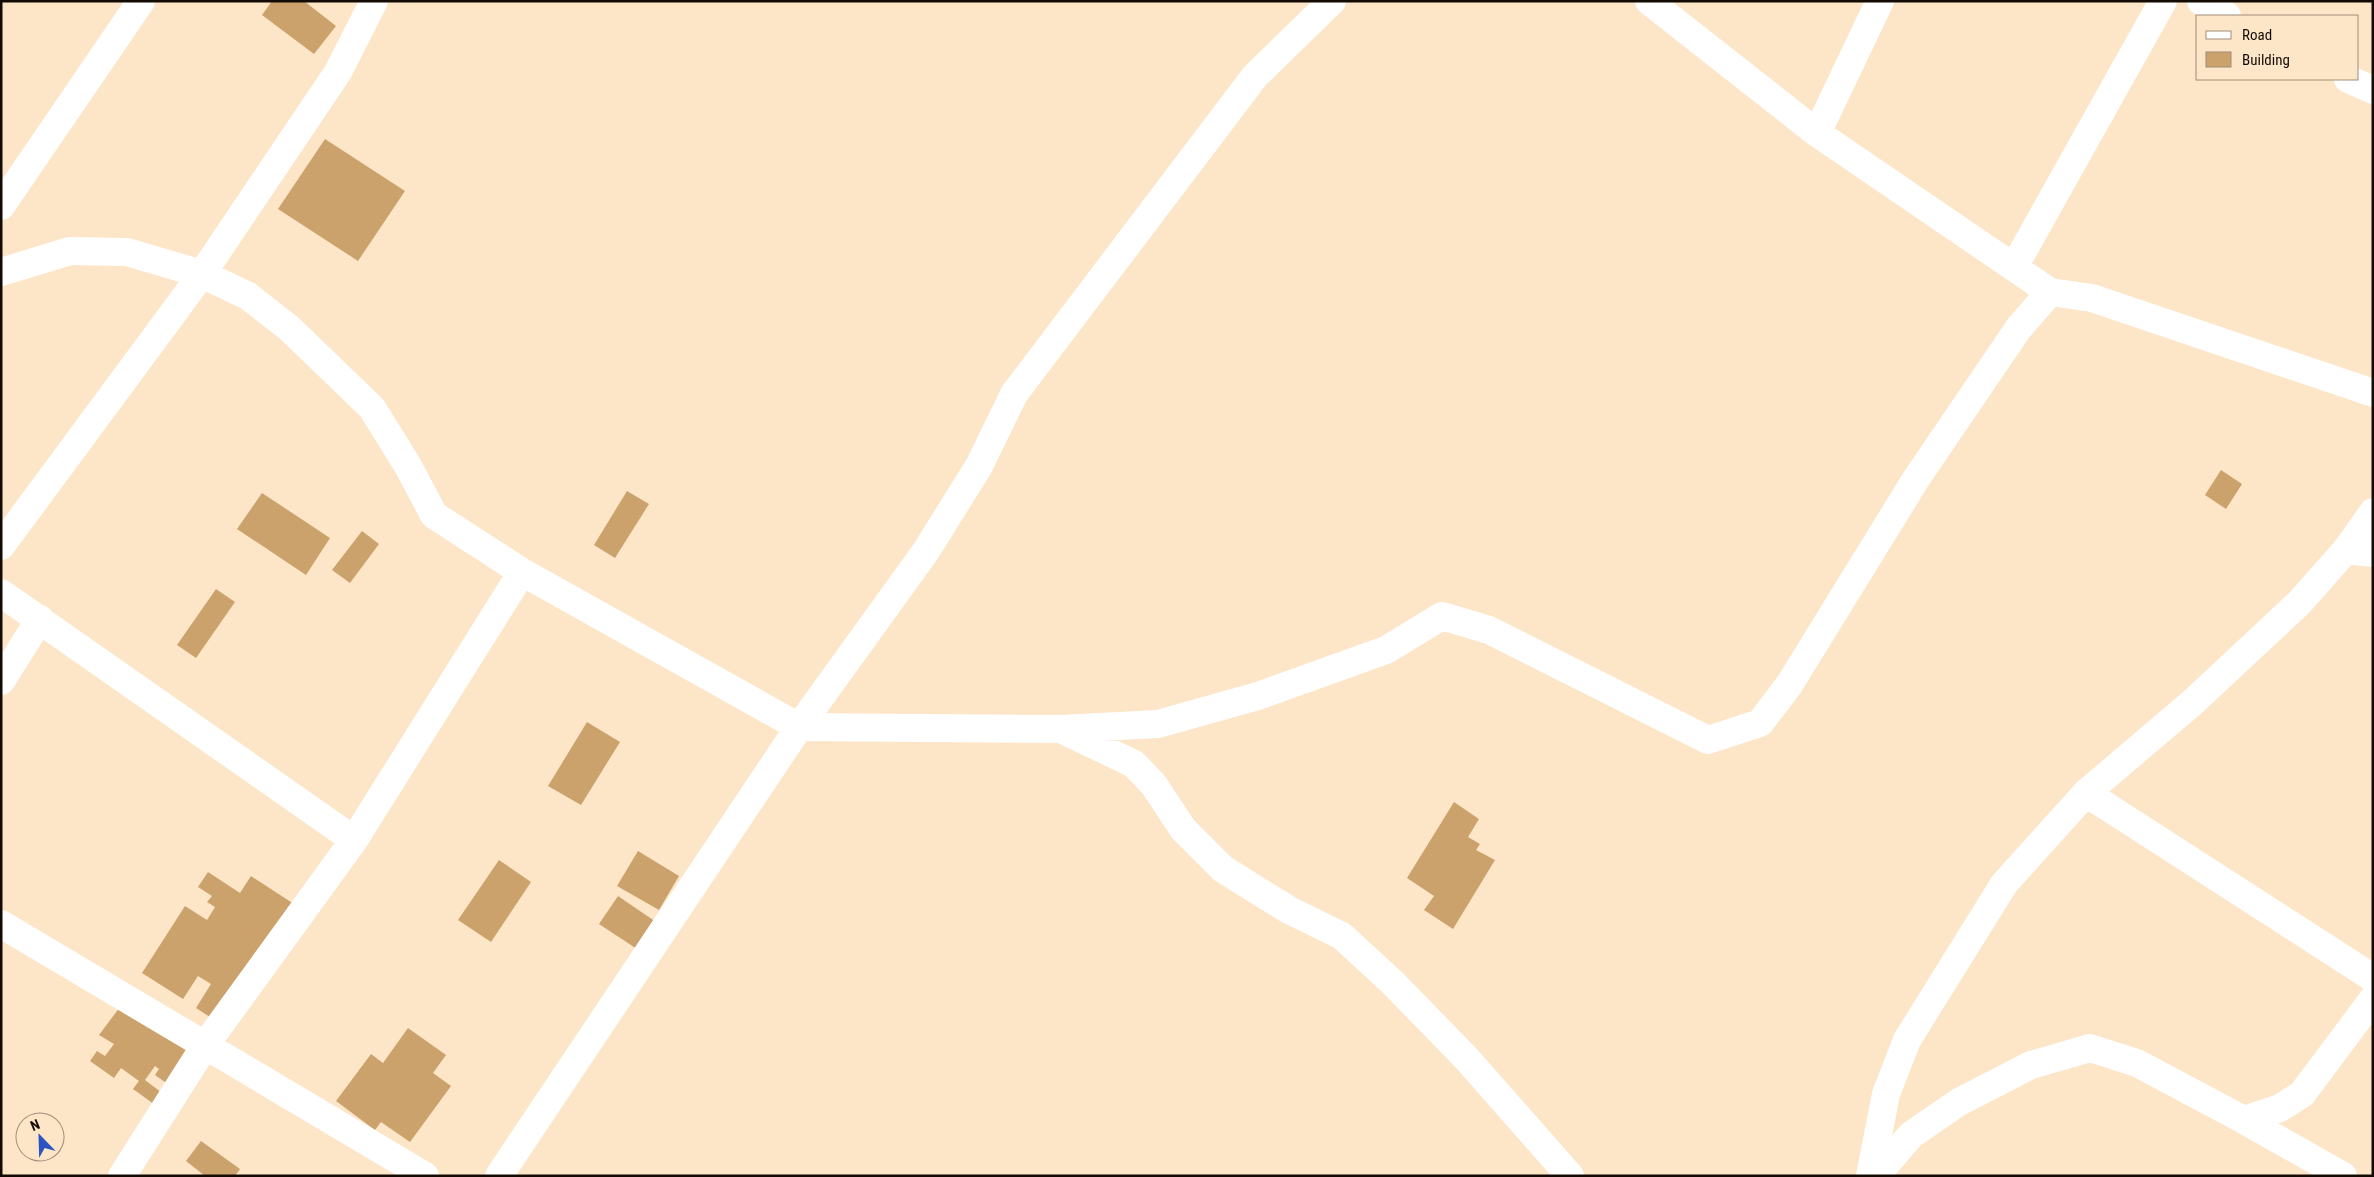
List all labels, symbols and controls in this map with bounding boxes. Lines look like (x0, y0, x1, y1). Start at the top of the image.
legend (2196, 15, 2359, 80)
text: Road (2242, 26, 2272, 44)
text: Building (2242, 51, 2290, 69)
north arrow (15, 1112, 65, 1162)
text: N (28, 1116, 42, 1134)

